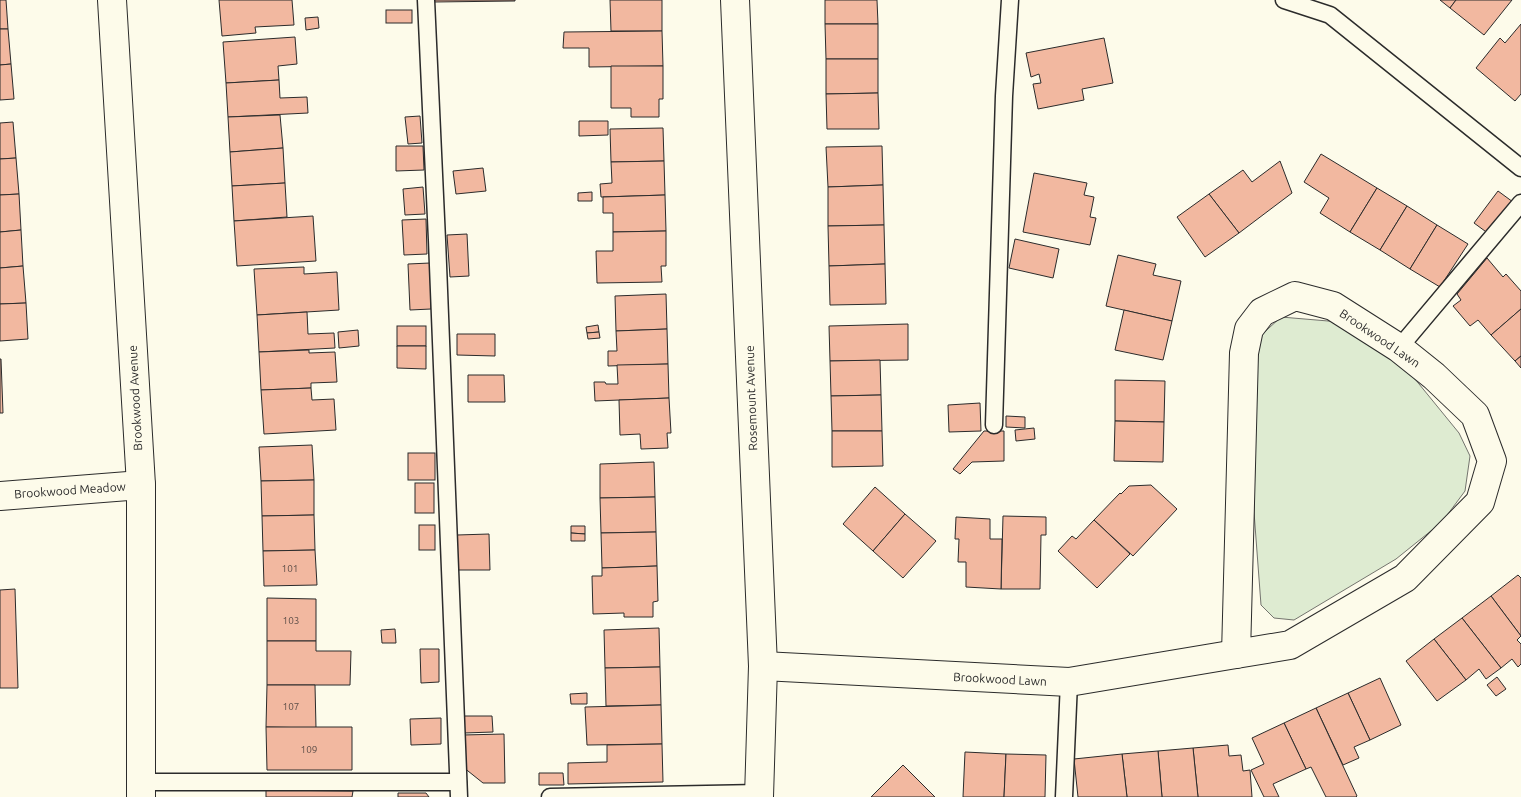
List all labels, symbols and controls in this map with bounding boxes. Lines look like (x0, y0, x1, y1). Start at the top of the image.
street label: Brookwood Lawn (1337, 306, 1423, 370)
street label: Brookwood Avenue (126, 345, 144, 451)
street label: Rosemount Avenue (743, 345, 759, 451)
street label: Brookwood Meadow (14, 480, 127, 500)
house number: 101 (282, 563, 298, 574)
house number: 103 (283, 615, 299, 626)
street label: Brookwood Lawn (953, 670, 1047, 688)
house number: 107 (283, 701, 299, 712)
house number: 109 (301, 744, 317, 755)

